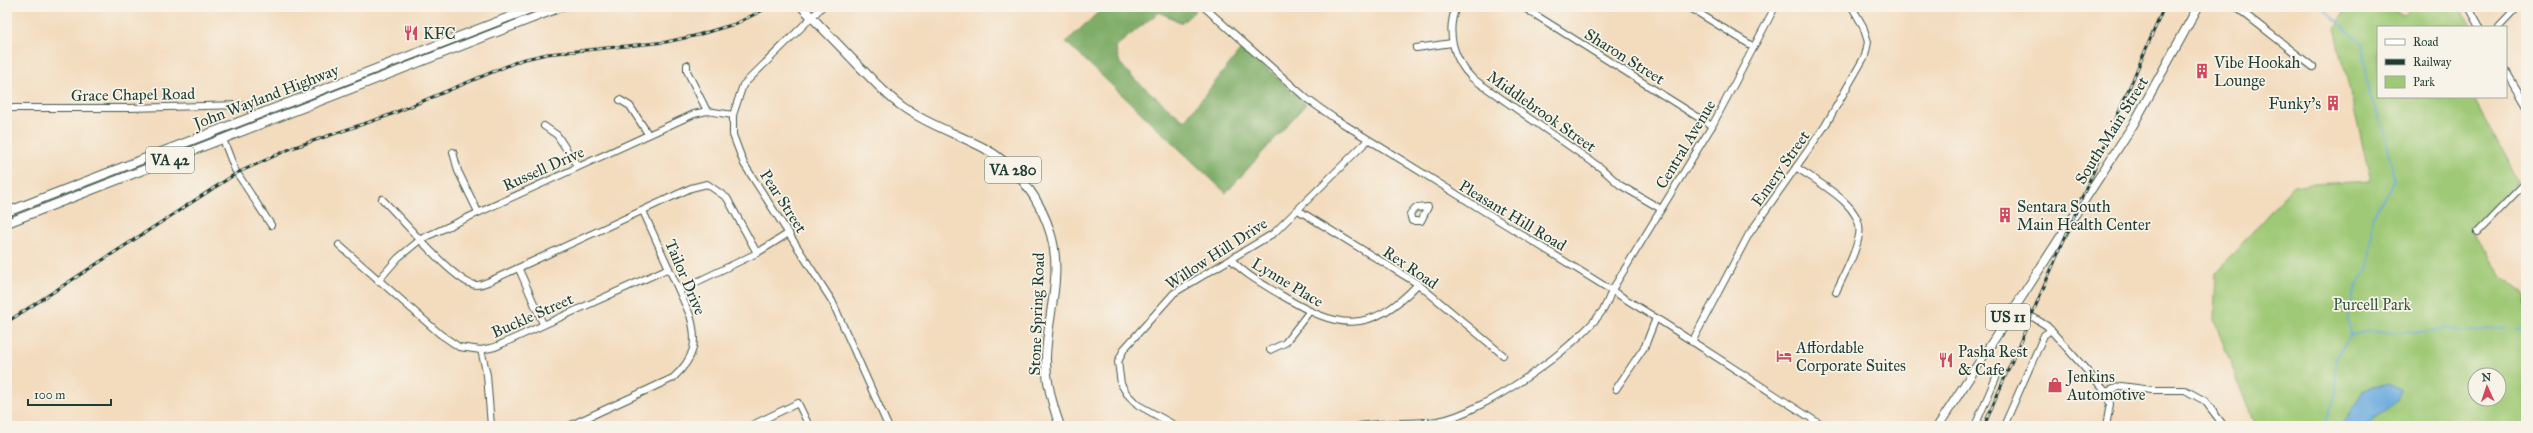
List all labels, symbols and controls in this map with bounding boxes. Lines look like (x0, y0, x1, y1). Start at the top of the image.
restaurant icon: KFC (402, 24, 420, 42)
place label: KFC (423, 24, 456, 43)
street label: Sharon Street (1581, 24, 1669, 89)
legend (2377, 26, 2507, 98)
text: Road (2413, 35, 2439, 49)
place label: Vibe Hookah Lounge (2213, 53, 2300, 91)
text: Railway (2413, 55, 2452, 69)
street label: John Wayland Highway (189, 60, 342, 135)
building icon: Vibe Hookah Lounge (2193, 62, 2211, 80)
street label: Middlebrook Street (1484, 67, 1600, 156)
street label: South Main Street (2071, 73, 2152, 188)
text: Park (2413, 75, 2435, 89)
street label: Grace Chapel Road (71, 84, 195, 105)
place label: Funky's (2269, 94, 2321, 113)
building icon: Funky's (2324, 94, 2342, 112)
street label: Central Avenue (1651, 96, 1720, 192)
street label: Emery Street (1747, 126, 1814, 210)
street label: Russell Drive (500, 142, 587, 195)
road number: VA 42 (146, 147, 194, 173)
road number: VA 280 (985, 157, 1041, 183)
street label: Pear Street (756, 166, 811, 237)
street label: Pleasant Hill Road (1456, 176, 1570, 255)
place label: Sentara South Main Health Center (2017, 197, 2151, 234)
building icon: Sentara South Main Health Center (1996, 206, 2014, 224)
street label: Willow Hill Drive (1162, 213, 1271, 293)
street label: Tailor Drive (661, 237, 710, 318)
street label: Rex Road (1380, 242, 1442, 293)
street label: Stone Spring Road (1025, 252, 1049, 376)
street label: Lynne Place (1248, 254, 1327, 311)
street label: Buckle Street (488, 289, 576, 342)
park label: Purcell Park (2333, 295, 2412, 314)
road number: US 11 (1986, 304, 2030, 330)
place label: Affordable Corporate Suites (1795, 338, 1906, 375)
place label: Pasha Rest & Cafe (1958, 342, 2028, 379)
hotel icon: Affordable Corporate Suites (1775, 347, 1793, 365)
restaurant icon: Pasha Rest & Cafe (1937, 351, 1955, 369)
place label: Jenkins Automotive (2065, 367, 2146, 404)
north arrow (2467, 367, 2507, 407)
text: N (2481, 371, 2492, 384)
shop icon: Jenkins Automotive (2046, 376, 2064, 394)
scale bar (28, 381, 111, 407)
text: 100 m (34, 388, 65, 402)

